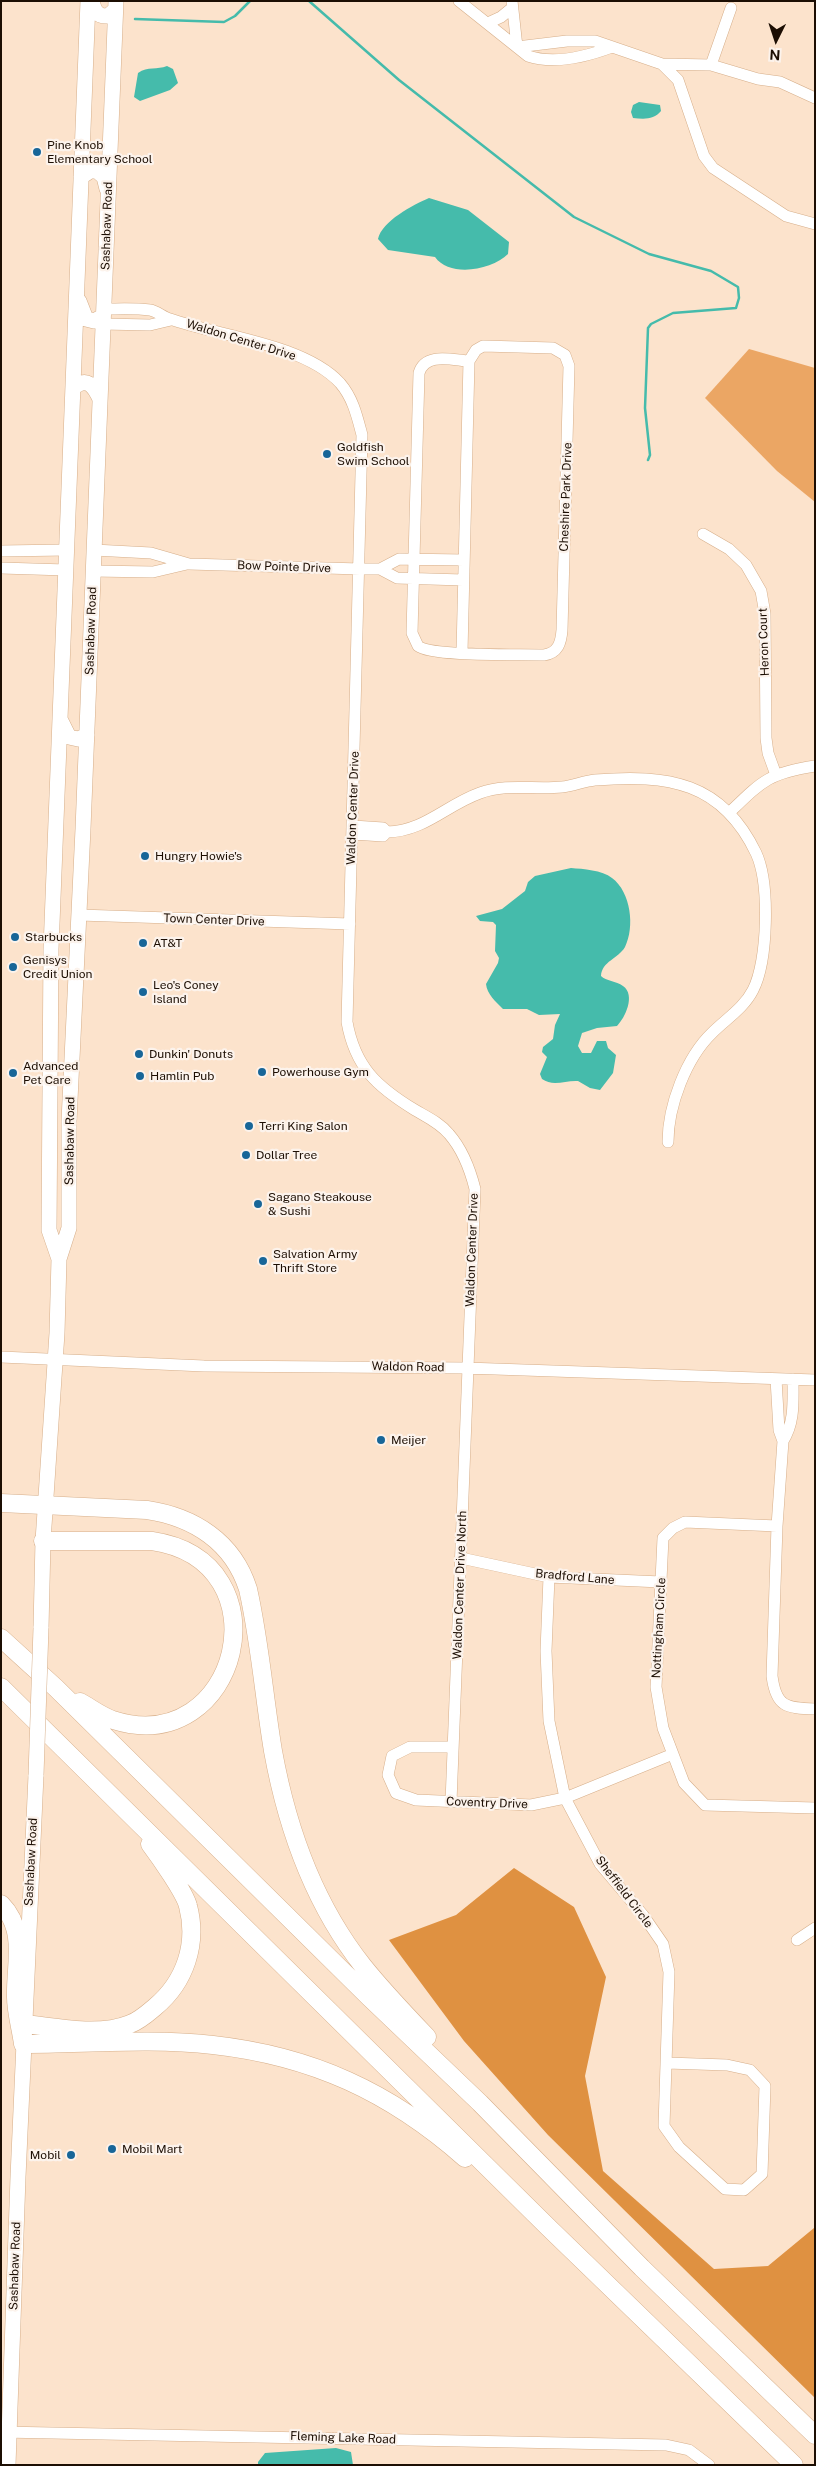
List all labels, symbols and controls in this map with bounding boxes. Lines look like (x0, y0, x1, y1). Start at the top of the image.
north arrow (751, 15, 801, 65)
text: N (769, 47, 781, 63)
place label: Pine Knob Elementary School (47, 138, 152, 166)
marker: Pine Knob Elementary School (31, 146, 43, 158)
street label: Sashabaw Road (98, 182, 116, 270)
street label: Waldon Center Drive (184, 316, 298, 364)
place label: Goldfish Swim School (337, 440, 409, 468)
street label: Cheshire Park Drive (557, 442, 575, 552)
marker: Goldfish Swim School (321, 448, 333, 460)
street label: Bow Pointe Drive (237, 558, 331, 576)
street label: Sashabaw Road (82, 587, 100, 675)
street label: Heron Court (756, 608, 772, 676)
street label: Waldon Center Drive (344, 751, 362, 865)
place label: Hungry Howie's (155, 849, 242, 863)
marker: Hungry Howie's (139, 850, 151, 862)
street label: Town Center Drive (163, 911, 265, 929)
place label: Starbucks (25, 930, 82, 944)
marker: Starbucks (9, 931, 21, 943)
place label: AT&T (153, 936, 182, 950)
marker: AT&T (137, 937, 149, 949)
place label: Genisys Credit Union (23, 953, 92, 981)
marker: Genisys Credit Union (7, 961, 19, 973)
place label: Leo's Coney Island (153, 978, 219, 1006)
marker: Leo's Coney Island (137, 986, 149, 998)
place label: Dunkin' Donuts (149, 1047, 233, 1061)
marker: Dunkin' Donuts (133, 1048, 145, 1060)
place label: Advanced Pet Care (23, 1059, 78, 1087)
place label: Powerhouse Gym (272, 1065, 369, 1079)
marker: Powerhouse Gym (256, 1066, 268, 1078)
marker: Advanced Pet Care (7, 1067, 19, 1079)
place label: Hamlin Pub (150, 1069, 214, 1083)
marker: Hamlin Pub (134, 1070, 146, 1082)
street label: Sashabaw Road (62, 1097, 78, 1185)
place label: Terri King Salon (259, 1119, 348, 1133)
marker: Terri King Salon (243, 1120, 255, 1132)
place label: Dollar Tree (256, 1148, 317, 1162)
marker: Dollar Tree (240, 1149, 252, 1161)
place label: Sagano Steakouse & Sushi (268, 1190, 372, 1218)
street label: Waldon Center Drive (463, 1193, 481, 1307)
marker: Sagano Steakouse & Sushi (252, 1198, 264, 1210)
place label: Salvation Army Thrift Store (273, 1247, 357, 1275)
marker: Salvation Army Thrift Store (257, 1255, 269, 1267)
street label: Waldon Road (371, 1359, 445, 1375)
place label: Meijer (391, 1433, 426, 1447)
marker: Meijer (375, 1434, 387, 1446)
street label: Waldon Center Drive North (450, 1510, 470, 1660)
street label: Bradford Lane (535, 1566, 615, 1588)
street label: Nottingham Circle (649, 1577, 669, 1679)
street label: Coventry Drive (446, 1794, 528, 1812)
street label: Sashabaw Road (21, 1817, 41, 1907)
street label: Sheffield Circle (592, 1853, 656, 1931)
place label: Mobil Mart (122, 2142, 182, 2156)
marker: Mobil Mart (106, 2143, 118, 2155)
place label: Mobil (30, 2148, 61, 2162)
marker: Mobil (65, 2149, 77, 2161)
street label: Sashabaw Road (6, 2222, 24, 2310)
street label: Fleming Lake Road (290, 2429, 396, 2447)

